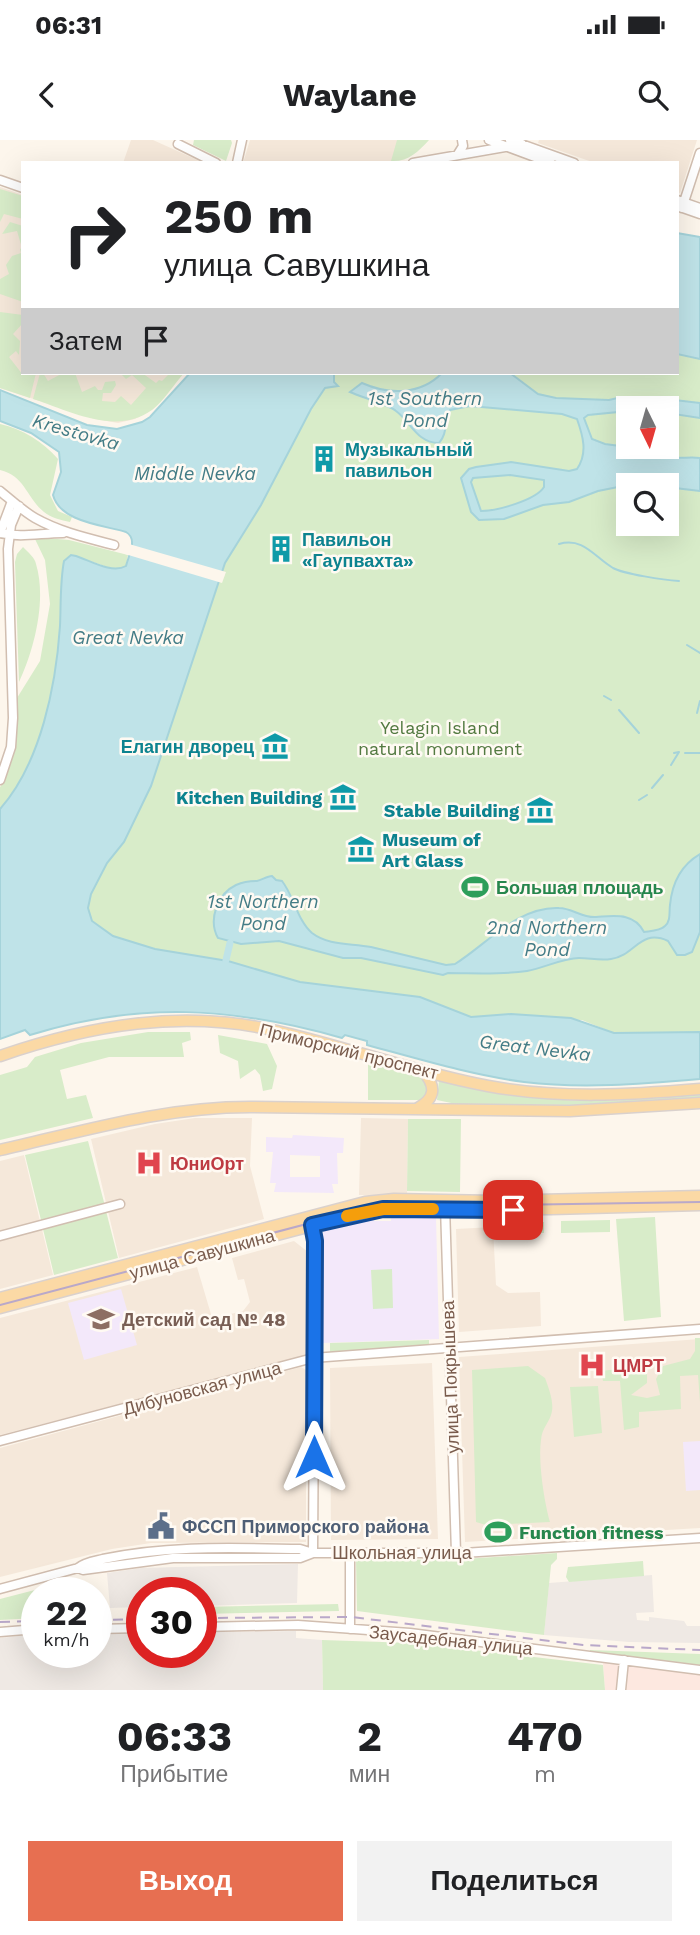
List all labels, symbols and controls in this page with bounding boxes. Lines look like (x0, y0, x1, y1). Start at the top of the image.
text: 06:31 (35, 10, 102, 40)
icon: back (28, 76, 66, 114)
text: Waylane (283, 76, 417, 114)
icon: search (634, 76, 672, 114)
text: 250 m (164, 187, 313, 245)
icon: right (49, 189, 140, 280)
text: улица Савушкина (164, 246, 429, 284)
icon: arrive (137, 322, 175, 360)
text: Затем (49, 326, 123, 356)
water label: 1st Southern Pond (368, 387, 482, 432)
north arrow (616, 396, 679, 458)
map controls (616, 396, 679, 536)
water label: Krestovka (30, 409, 122, 455)
place label: Музыкальный павильон (345, 439, 473, 481)
building icon: Музыкальный павильон (309, 444, 339, 474)
water label: Middle Nevka (134, 462, 256, 485)
button: search (616, 473, 679, 536)
place label: Павильон «Гаупвахта» (302, 529, 414, 571)
building icon: Павильон «Гаупвахта» (266, 534, 296, 564)
water label: Great Nevka (72, 626, 184, 649)
park label: Yelagin Island natural monument (358, 717, 523, 759)
museum icon: Елагин дворец (260, 731, 290, 761)
place label: Елагин дворец (121, 736, 254, 757)
museum icon: Kitchen Building (328, 782, 358, 812)
place label: Kitchen Building (176, 787, 323, 808)
museum icon: Stable Building (525, 795, 555, 825)
place label: Stable Building (384, 800, 520, 821)
place label: Museum of Art Glass (382, 829, 481, 871)
museum icon: Museum of Art Glass (346, 834, 376, 864)
sports icon: Большая площадь (460, 872, 490, 902)
place label: Большая площадь (496, 877, 664, 898)
water label: 1st Northern Pond (207, 890, 319, 935)
water label: 2nd Northern Pond (487, 916, 607, 961)
street label: Приморский проспект (257, 1019, 441, 1083)
water label: Great Nevka (478, 1030, 592, 1066)
hospital icon: ЮниОрт (134, 1148, 164, 1178)
place label: ЮниОрт (170, 1153, 244, 1174)
pin (483, 1180, 543, 1240)
icon: arrive (494, 1191, 532, 1229)
street label: улица Савушкина (127, 1224, 278, 1283)
street label: улица Покрышева (437, 1299, 463, 1454)
school or university icon: Детский сад № 48 (86, 1304, 116, 1334)
place label: Детский сад № 48 (122, 1309, 286, 1330)
hospital icon: ЦМРТ (577, 1350, 607, 1380)
place label: ЦМРТ (613, 1355, 664, 1376)
street label: Дибуновская улица (120, 1356, 284, 1419)
position arrow (277, 1420, 351, 1494)
public building icon: ФССП Приморского района (146, 1511, 176, 1541)
place label: ФССП Приморского района (182, 1516, 430, 1537)
sports icon: Function fitness (483, 1517, 513, 1547)
place label: Function fitness (519, 1522, 664, 1543)
street label: Школьная улица (332, 1542, 473, 1563)
speed limit sign: 30 (126, 1577, 217, 1668)
text: 22 (46, 1592, 87, 1634)
street label: Заусадебная улица (368, 1621, 535, 1659)
text: km/h (43, 1629, 90, 1650)
text: 06:33 (117, 1712, 232, 1761)
text: 2 (357, 1712, 382, 1761)
text: 470 (507, 1712, 583, 1761)
text: Прибытие (120, 1761, 228, 1788)
text: мин (349, 1761, 390, 1788)
text: m (534, 1761, 556, 1788)
button: Выход (28, 1841, 343, 1921)
button: Поделиться (357, 1841, 672, 1921)

